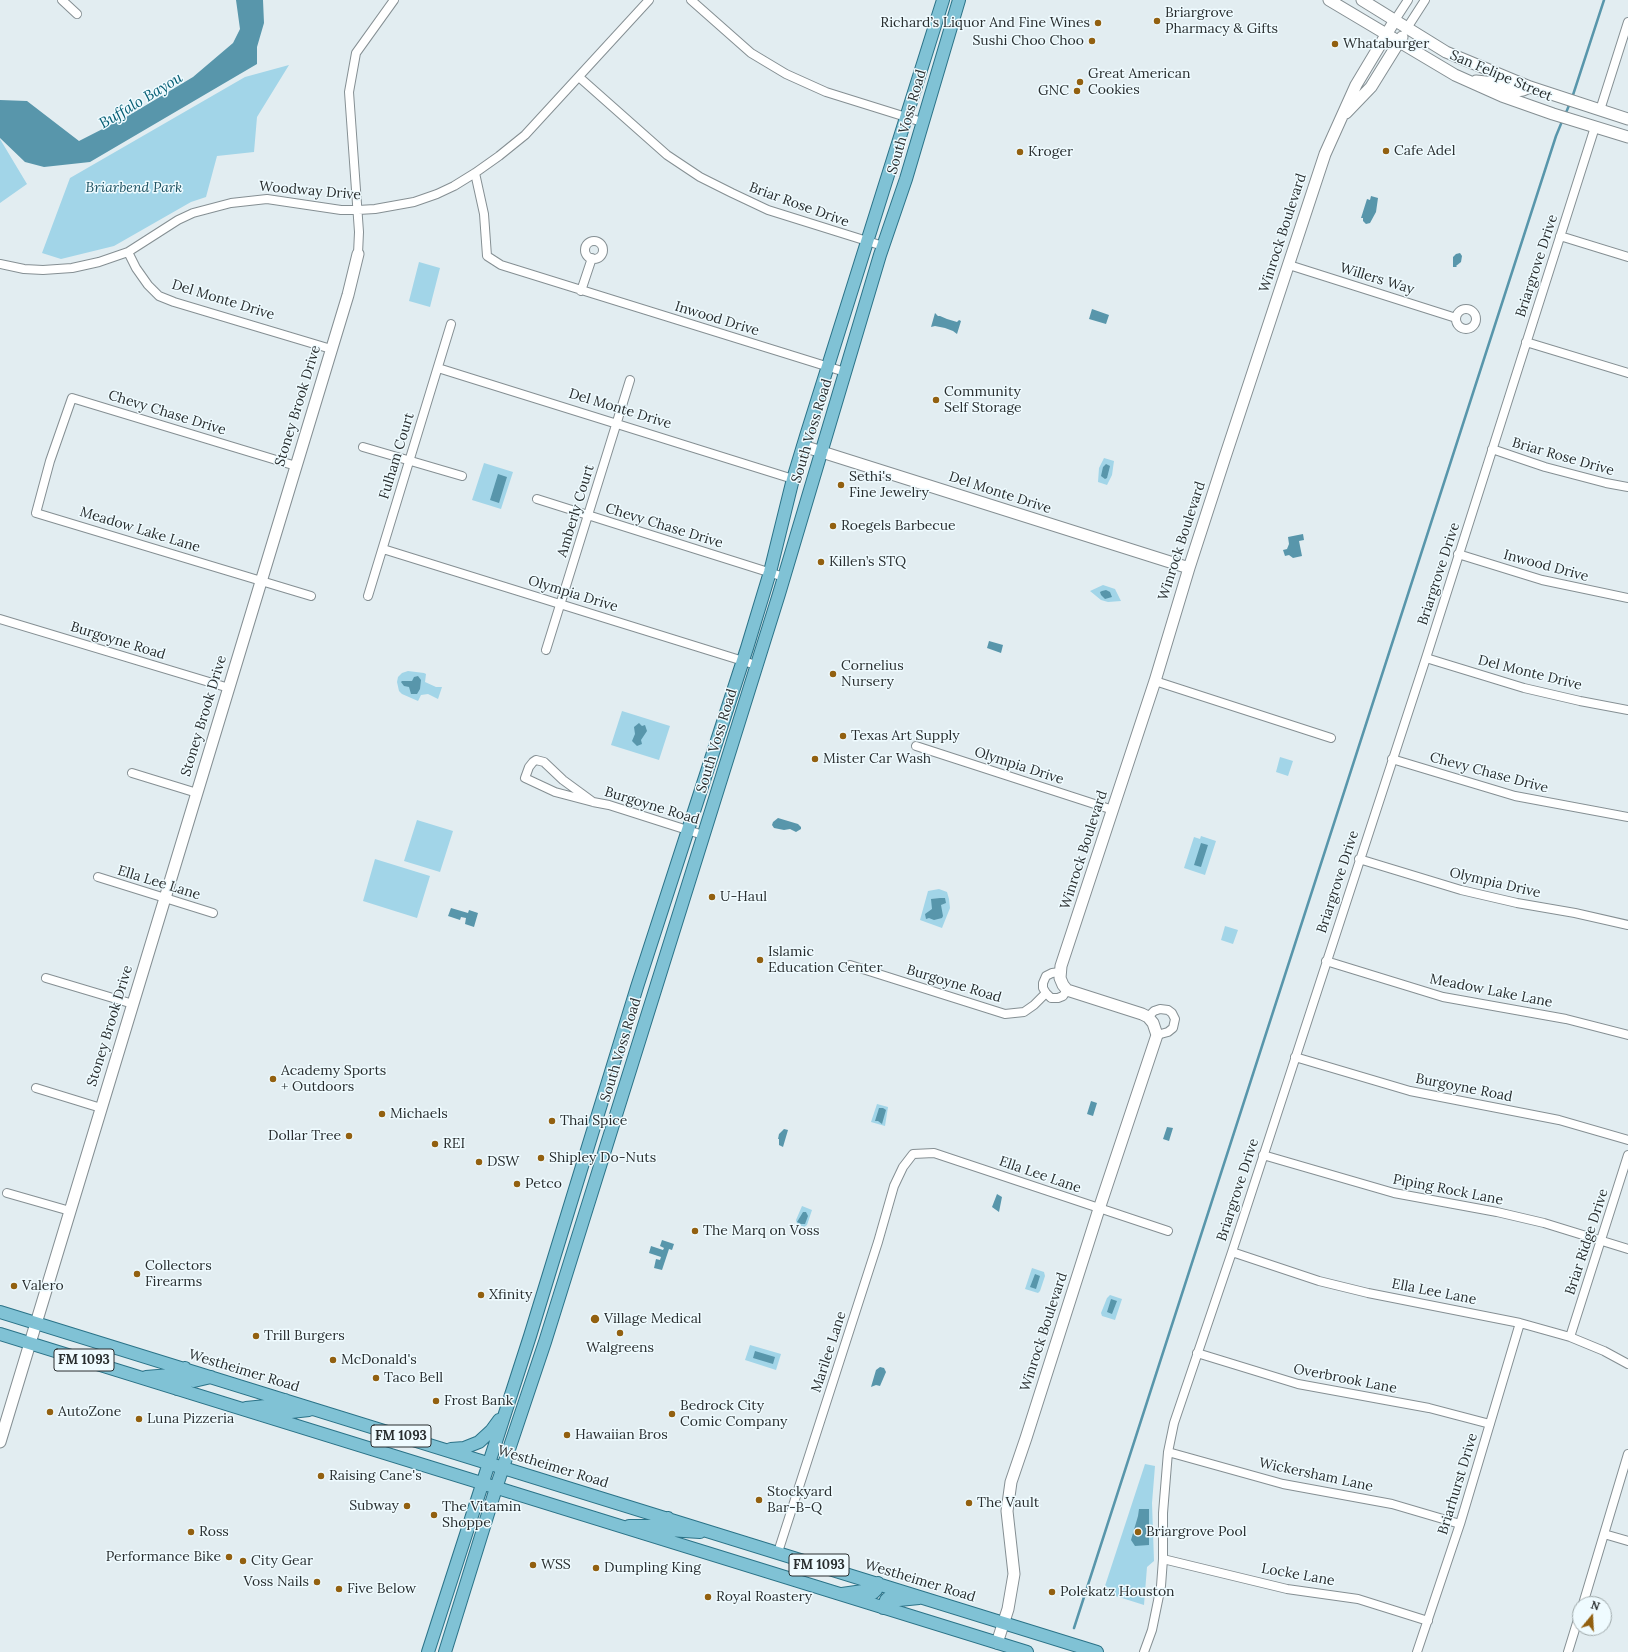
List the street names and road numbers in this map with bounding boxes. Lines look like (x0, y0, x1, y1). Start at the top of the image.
street label: San Felipe Street (1447, 47, 1555, 105)
street label: South Voss Road (884, 68, 930, 176)
street label: Winrock Boulevard (1256, 171, 1310, 295)
street label: Woodway Drive (258, 178, 362, 204)
street label: Briar Rose Drive (747, 179, 851, 231)
street label: Briargrove Drive (1512, 213, 1562, 319)
street label: Willers Way (1338, 260, 1416, 298)
street label: Del Monte Drive (170, 276, 276, 324)
street label: Inwood Drive (673, 298, 761, 340)
street label: Stoney Brook Drive (272, 343, 324, 469)
street label: South Voss Road (788, 377, 836, 485)
street label: Del Monte Drive (567, 385, 673, 433)
street label: Chevy Chase Drive (106, 387, 228, 439)
street label: Fulham Court (376, 411, 418, 501)
street label: Briar Rose Drive (1510, 434, 1616, 480)
street label: Amberly Court (554, 463, 598, 559)
street label: Del Monte Drive (947, 469, 1053, 517)
street label: Winrock Boulevard (1155, 479, 1209, 603)
street label: Chevy Chase Drive (603, 500, 725, 552)
street label: Meadow Lake Lane (78, 504, 202, 556)
street label: Briargrove Drive (1414, 521, 1464, 627)
street label: Inwood Drive (1502, 547, 1590, 585)
street label: Olympia Drive (526, 572, 620, 616)
street label: Burgoyne Road (69, 619, 167, 663)
street label: Del Monte Drive (1476, 652, 1584, 694)
street label: Stoney Brook Drive (178, 653, 230, 779)
street label: South Voss Road (693, 687, 741, 795)
street label: Olympia Drive (972, 744, 1066, 788)
street label: Chevy Chase Drive (1428, 749, 1550, 797)
street label: Burgoyne Road (603, 784, 701, 828)
street label: Winrock Boulevard (1057, 788, 1111, 912)
street label: Briargrove Drive (1313, 829, 1363, 935)
street label: Ella Lee Lane (116, 862, 202, 904)
street label: Olympia Drive (1448, 864, 1542, 902)
street label: Burgoyne Road (905, 962, 1003, 1006)
street label: Stoney Brook Drive (84, 963, 136, 1089)
street label: Meadow Lake Lane (1428, 971, 1554, 1011)
street label: South Voss Road (597, 996, 645, 1104)
street label: Burgoyne Road (1414, 1070, 1514, 1106)
street label: Briargrove Drive (1213, 1137, 1263, 1243)
street label: Ella Lee Lane (997, 1153, 1083, 1197)
street label: Piping Rock Lane (1391, 1171, 1505, 1209)
street label: Briar Ridge Drive (1562, 1187, 1612, 1297)
street label: Winrock Boulevard (1017, 1270, 1071, 1394)
street label: Ella Lee Lane (1390, 1276, 1478, 1308)
street label: Marilee Lane (808, 1309, 850, 1395)
street label: Westheimer Road (187, 1346, 301, 1396)
road number: FM 1093 (54, 1349, 114, 1371)
street label: Overbrook Lane (1292, 1361, 1398, 1397)
road number: FM 1093 (371, 1425, 431, 1447)
street label: Briarhurst Drive (1435, 1431, 1481, 1537)
street label: Westheimer Road (496, 1442, 610, 1492)
street label: Wickersham Lane (1257, 1455, 1375, 1495)
road number: FM 1093 (789, 1554, 849, 1576)
street label: Westheimer Road (863, 1556, 977, 1606)
street label: Locke Lane (1260, 1560, 1336, 1590)

